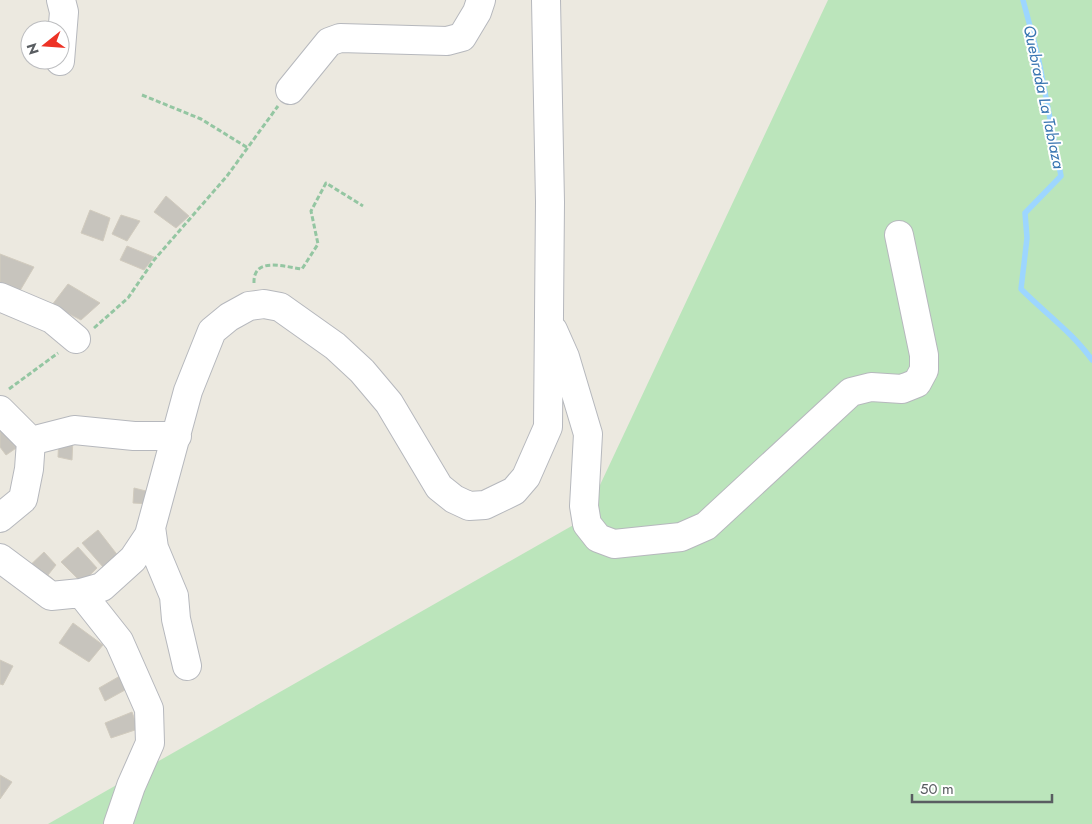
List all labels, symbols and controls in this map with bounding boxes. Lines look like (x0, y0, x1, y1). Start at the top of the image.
north arrow (20, 20, 70, 70)
water label: Quebrada La Tablaza (1018, 23, 1070, 171)
text: N (21, 41, 44, 57)
scale bar (912, 772, 1052, 804)
text: 50 m (920, 778, 954, 800)

